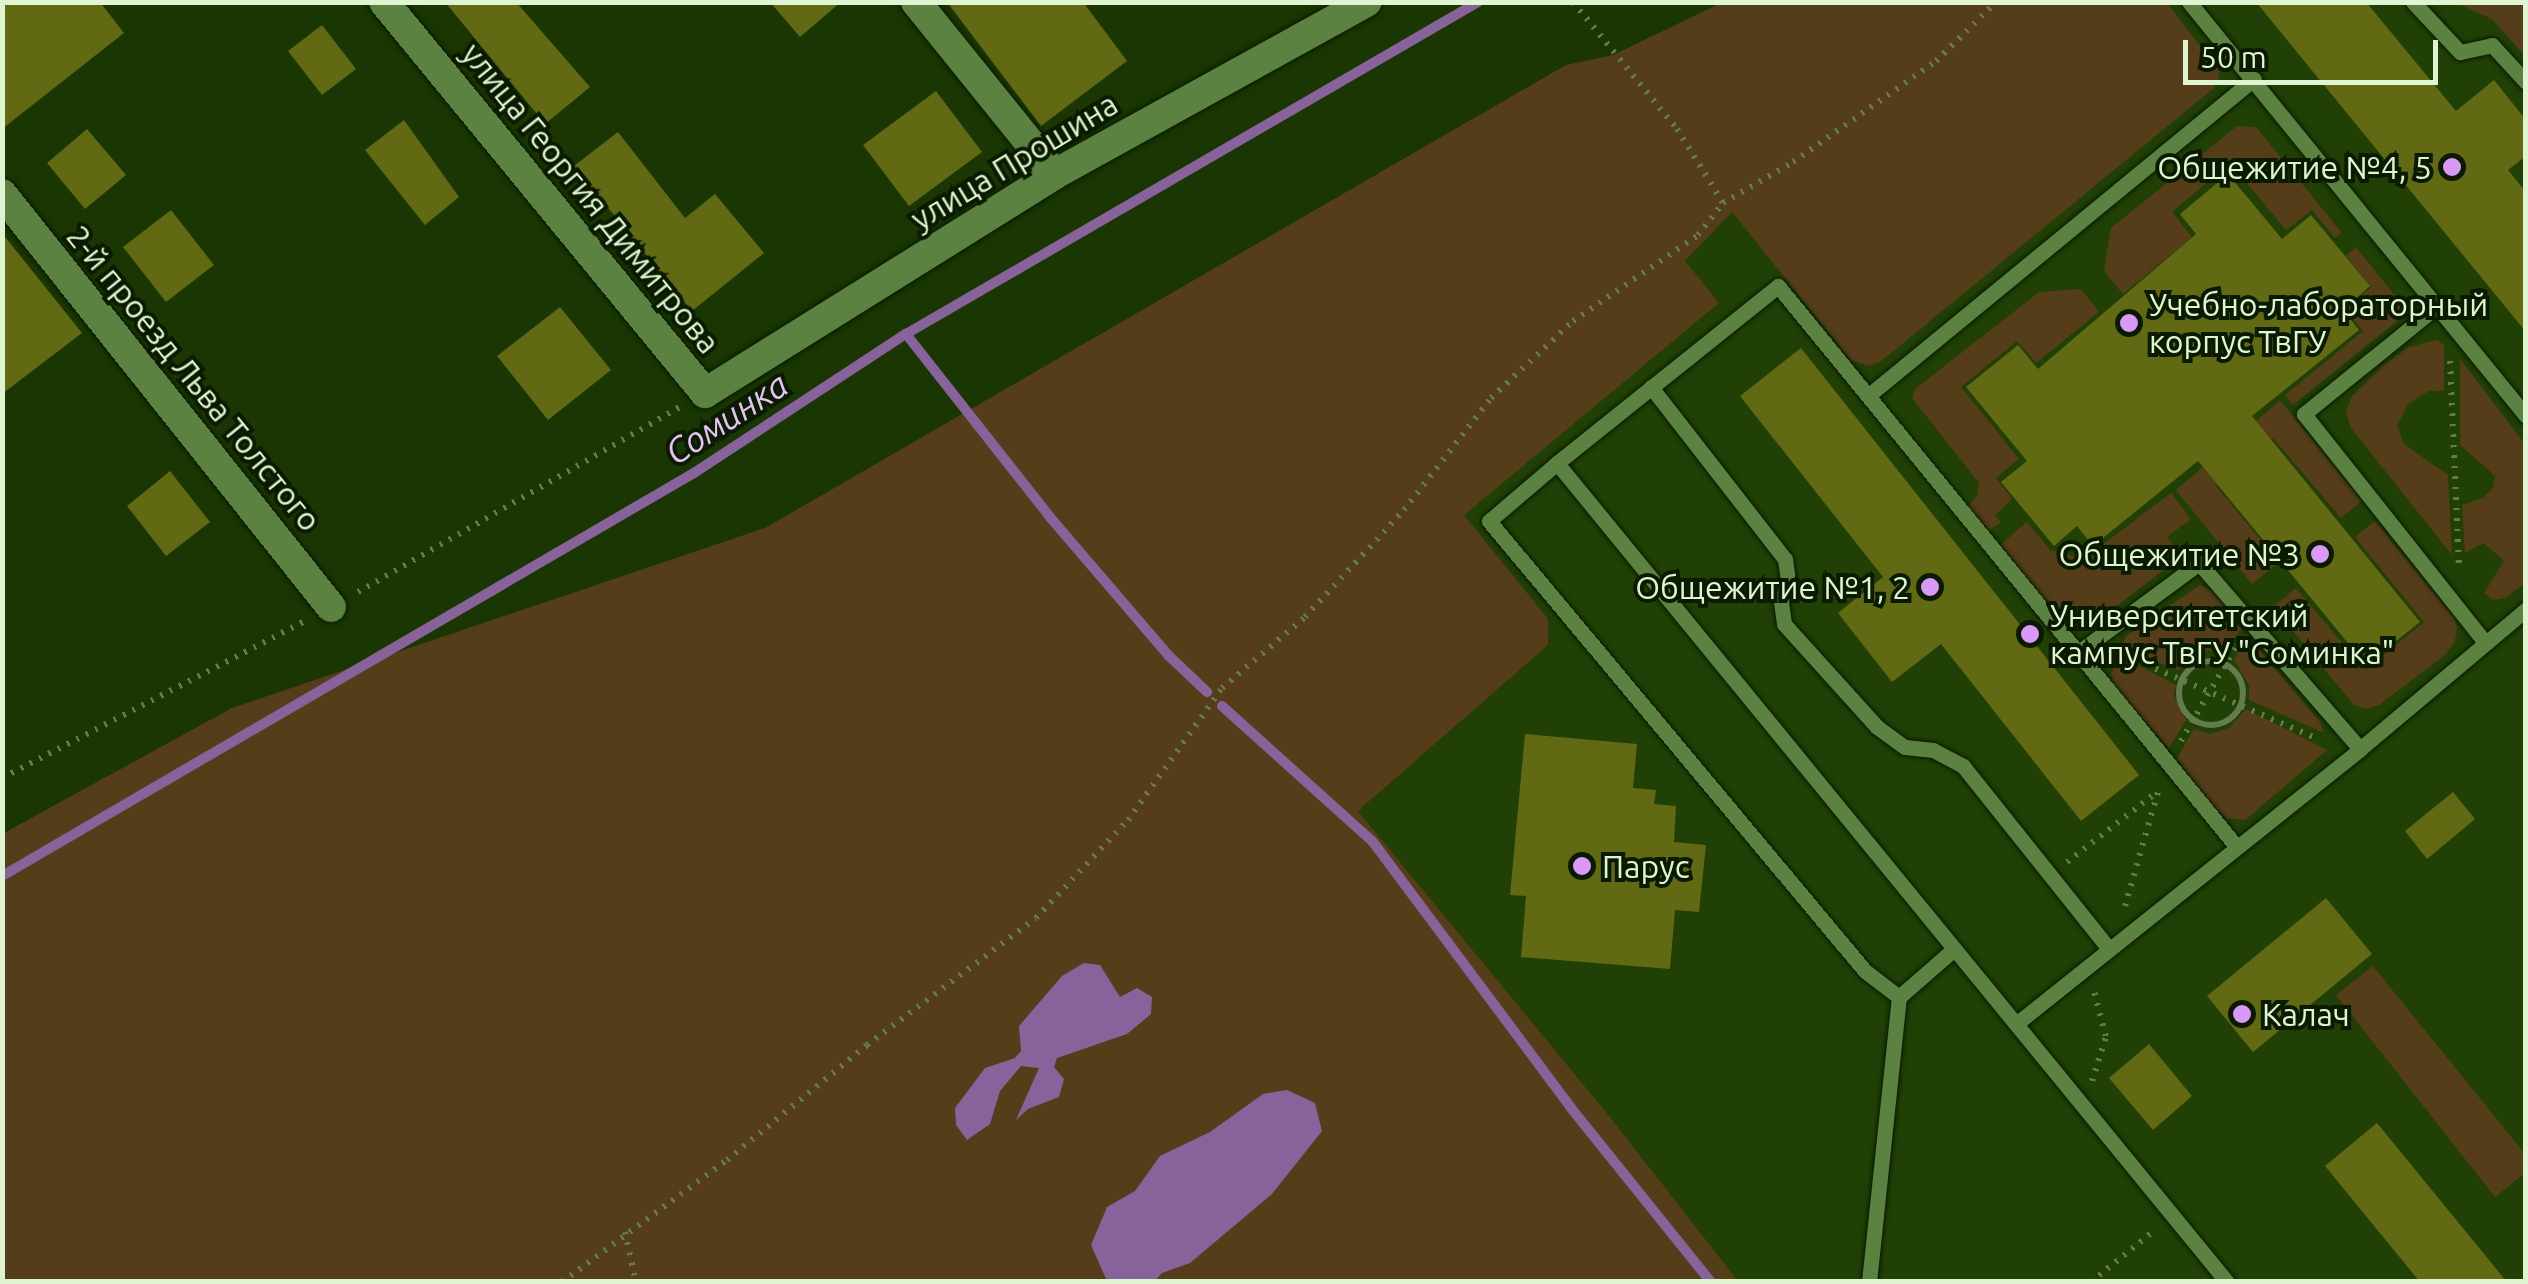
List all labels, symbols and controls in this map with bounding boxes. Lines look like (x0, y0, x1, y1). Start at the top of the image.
scale bar (2188, 20, 2443, 82)
street label: улица Георгия Димитрова (454, 35, 728, 361)
text: 50 m (2200, 40, 2267, 74)
street label: улица Прошина (904, 84, 1124, 238)
place label: Общежитие №4, 5 (2157, 148, 2432, 186)
marker: Общежитие №4, 5 (2441, 156, 2463, 178)
street label: 2-й проезд Льва Толстого (59, 217, 329, 539)
place label: Учебно-лабораторный корпус ТвГУ (2149, 286, 2488, 361)
marker: Учебно-лабораторный корпус ТвГУ (2118, 312, 2140, 334)
water label: Соминка (657, 363, 795, 473)
place label: Общежитие №3 (2059, 535, 2300, 573)
marker: Общежитие №3 (2309, 543, 2331, 565)
place label: Общежитие №1, 2 (1635, 568, 1910, 606)
marker: Общежитие №1, 2 (1919, 576, 1941, 598)
place label: Университетский кампус ТвГУ "Соминка" (2050, 597, 2394, 672)
marker: Университетский кампус ТвГУ "Соминка" (2019, 623, 2041, 645)
place label: Парус (1602, 847, 1690, 885)
marker: Парус (1571, 855, 1593, 877)
place label: Калач (2262, 995, 2350, 1033)
marker: Калач (2231, 1003, 2253, 1025)

